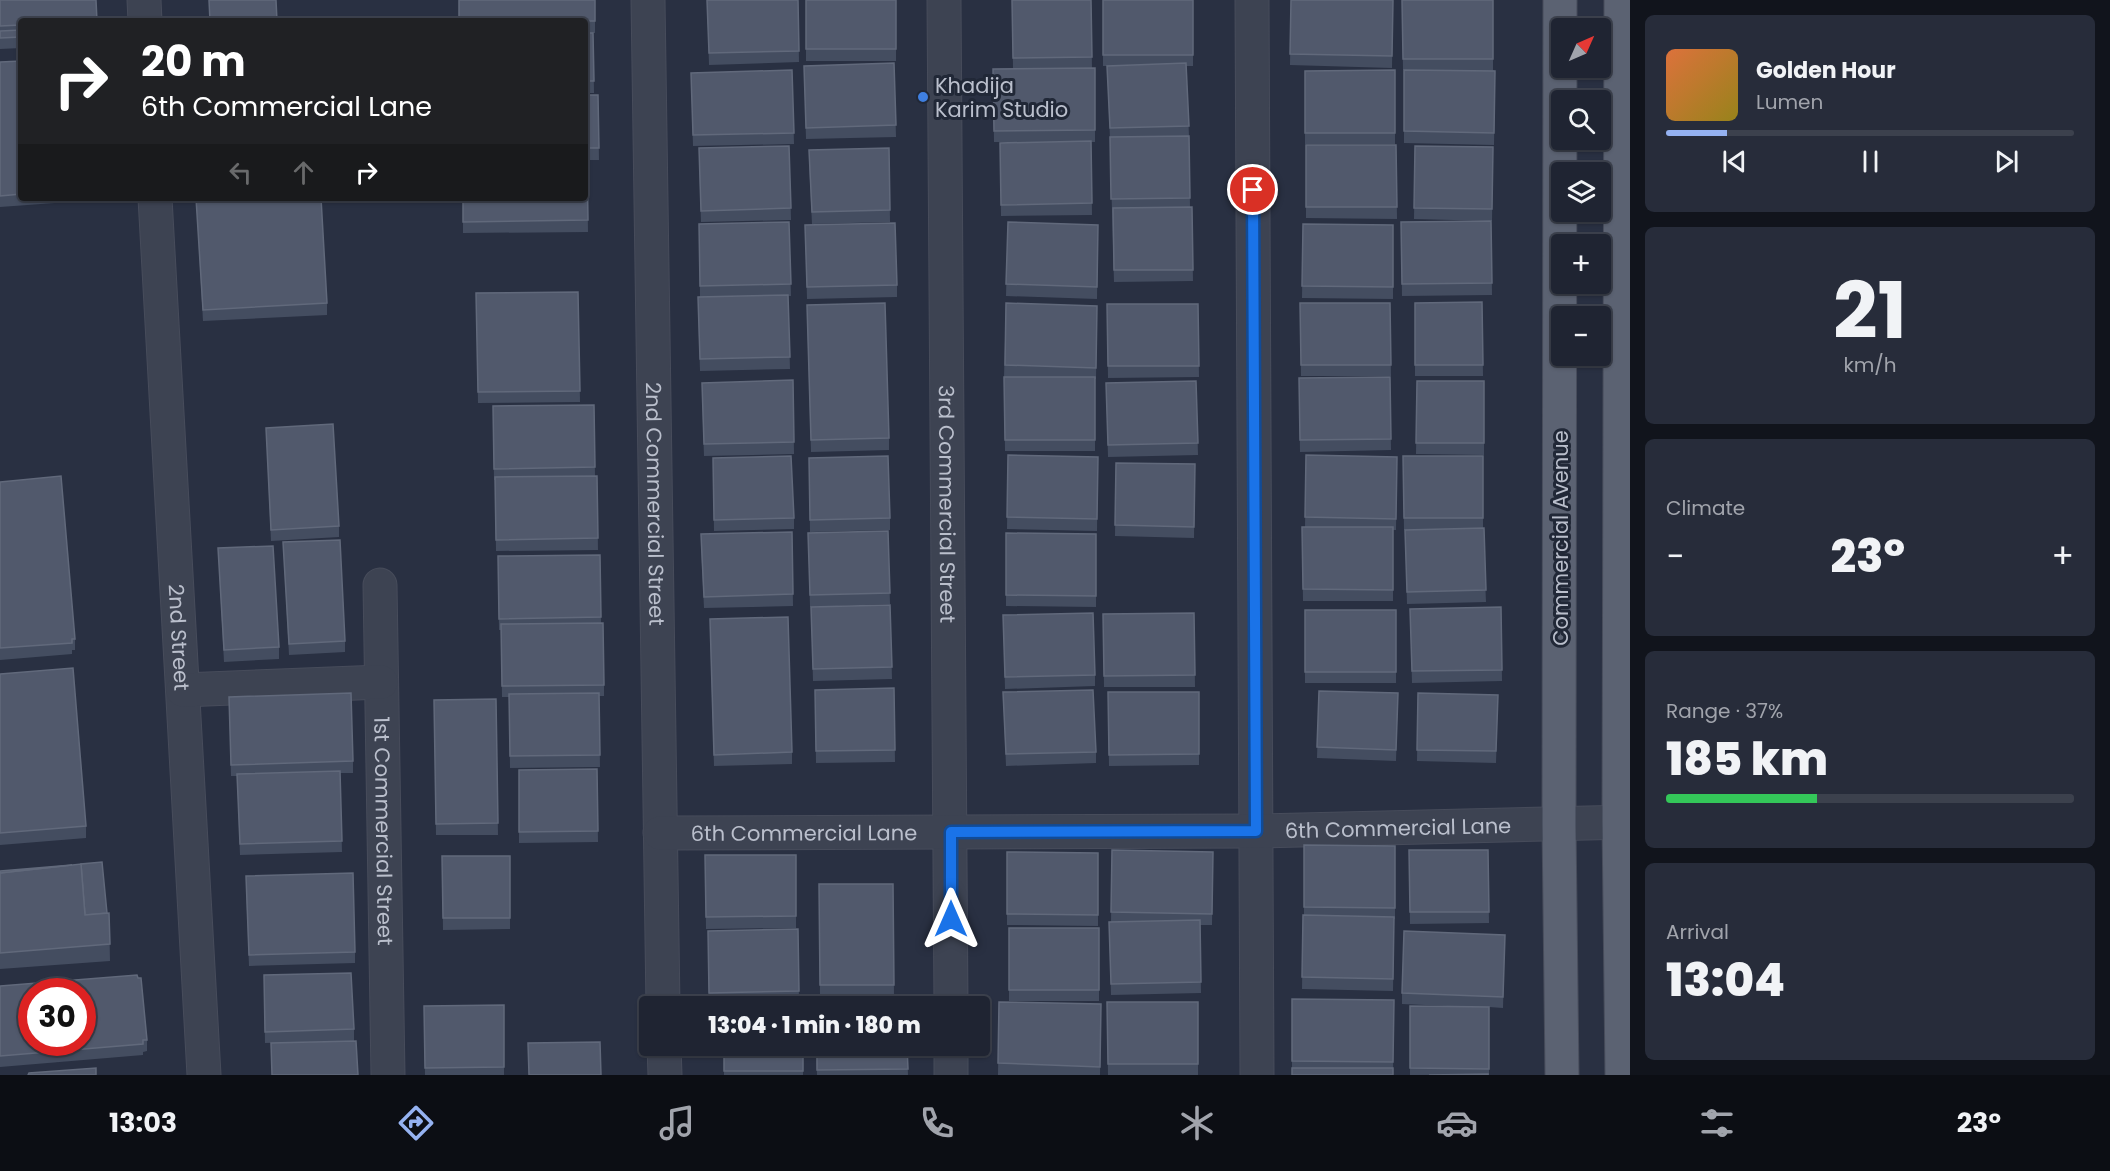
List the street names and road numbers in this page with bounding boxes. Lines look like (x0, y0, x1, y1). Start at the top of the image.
street label: 2nd Commercial Street (639, 382, 672, 626)
street label: 3rd Commercial Street (932, 385, 963, 623)
street label: Commercial Avenue (1546, 430, 1575, 646)
street label: 2nd Street (162, 583, 197, 691)
street label: 1st Commercial Street (368, 716, 400, 946)
street label: 6th Commercial Lane (1284, 810, 1512, 845)
street label: 6th Commercial Lane (691, 818, 917, 847)

